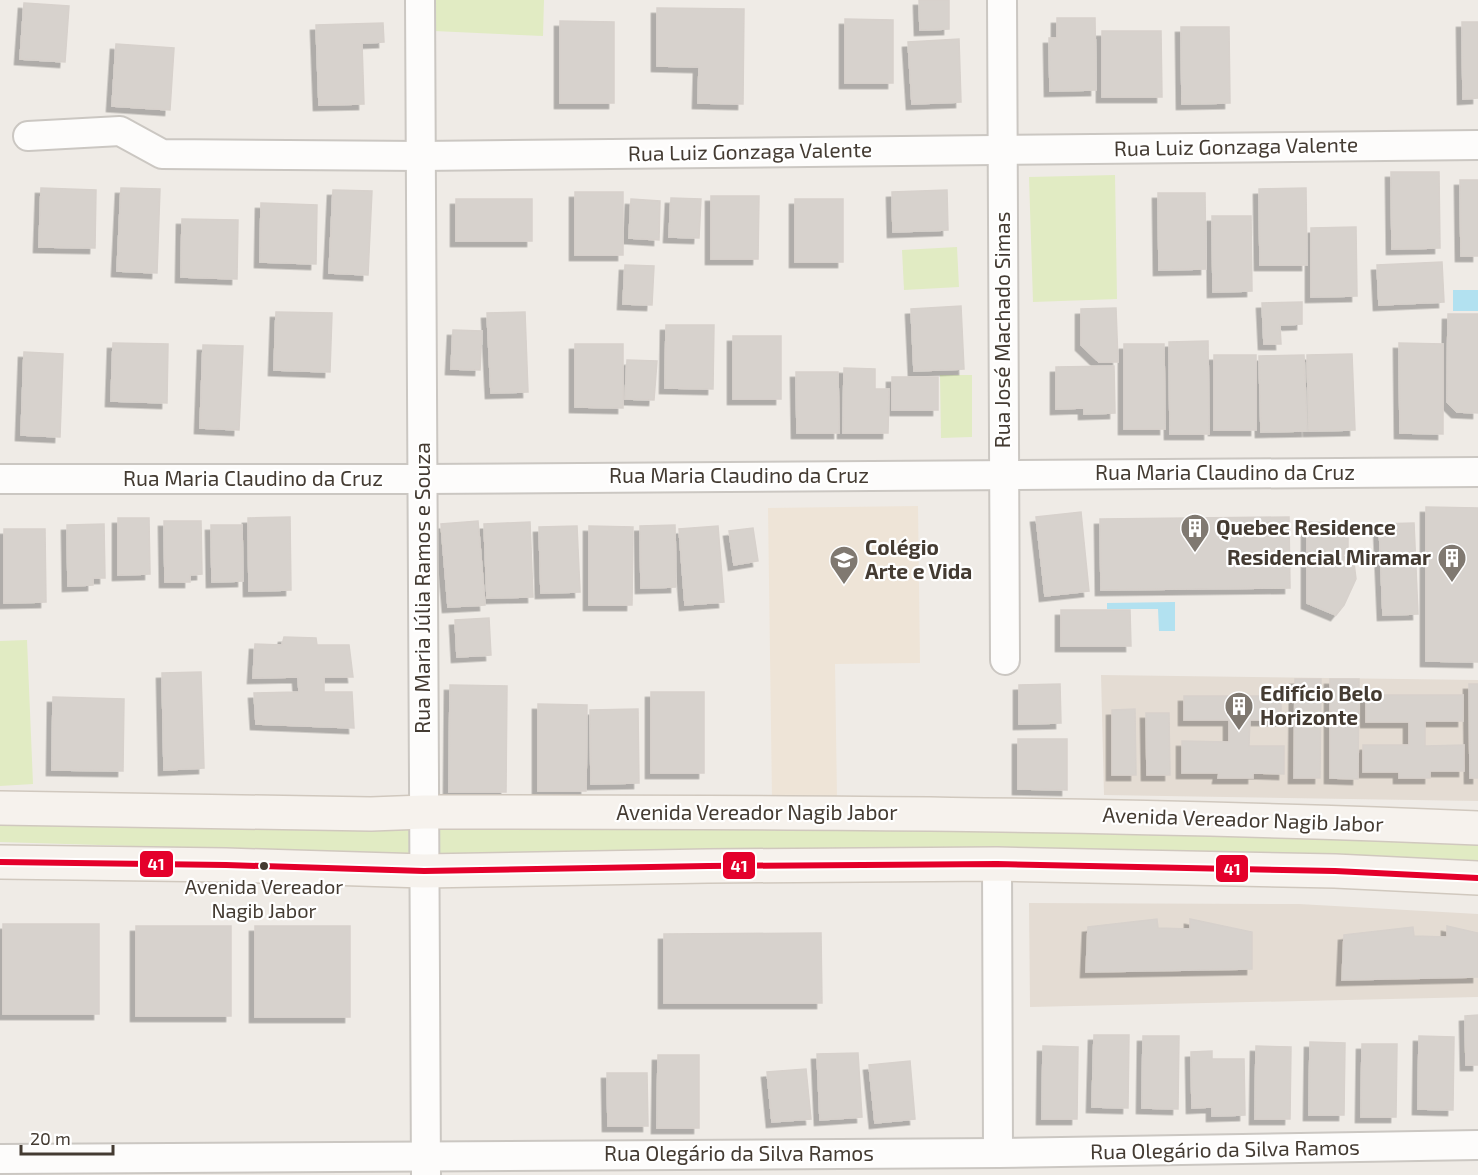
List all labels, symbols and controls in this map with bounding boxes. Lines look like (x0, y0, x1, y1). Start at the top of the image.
street label: Rua Luiz Gonzaga Valente (1114, 131, 1358, 160)
street label: Rua Luiz Gonzaga Valente (628, 136, 872, 165)
street label: Rua José Machado Simas (989, 212, 1014, 448)
street label: Rua Maria Júlia Ramos e Souza (409, 442, 434, 734)
street label: Rua Maria Claudino da Cruz (1095, 459, 1355, 484)
street label: Rua Maria Claudino da Cruz (609, 462, 869, 487)
street label: Rua Maria Claudino da Cruz (123, 465, 383, 490)
building icon: Quebec Residence (1179, 512, 1211, 554)
place label: Quebec Residence (1216, 514, 1396, 540)
place label: Colégio Arte e Vida (865, 534, 972, 583)
building icon: Residencial Miramar (1436, 542, 1468, 584)
school or university icon: Colégio Arte e Vida (828, 544, 860, 586)
place label: Residencial Miramar (1227, 544, 1431, 569)
place label: Edifício Belo Horizonte (1260, 680, 1383, 729)
building icon: Edifício Belo Horizonte (1223, 690, 1255, 732)
street label: Avenida Vereador Nagib Jabor (616, 799, 898, 824)
street label: Avenida Vereador Nagib Jabor (1102, 801, 1385, 836)
line badge: 41 (139, 850, 174, 878)
line badge: 41 (722, 851, 756, 880)
text: 41 (147, 854, 165, 873)
line badge: 41 (1215, 854, 1249, 883)
text: 41 (730, 856, 748, 875)
text: 41 (1223, 859, 1241, 878)
marker: Avenida Vereador Nagib Jabor (258, 860, 270, 872)
place label: Avenida Vereador Nagib Jabor (185, 874, 343, 922)
scale bar (21, 1118, 112, 1156)
text: 20 m (30, 1127, 71, 1149)
street label: Rua Olegário da Silva Ramos (1090, 1134, 1360, 1163)
street label: Rua Olegário da Silva Ramos (604, 1140, 874, 1165)

